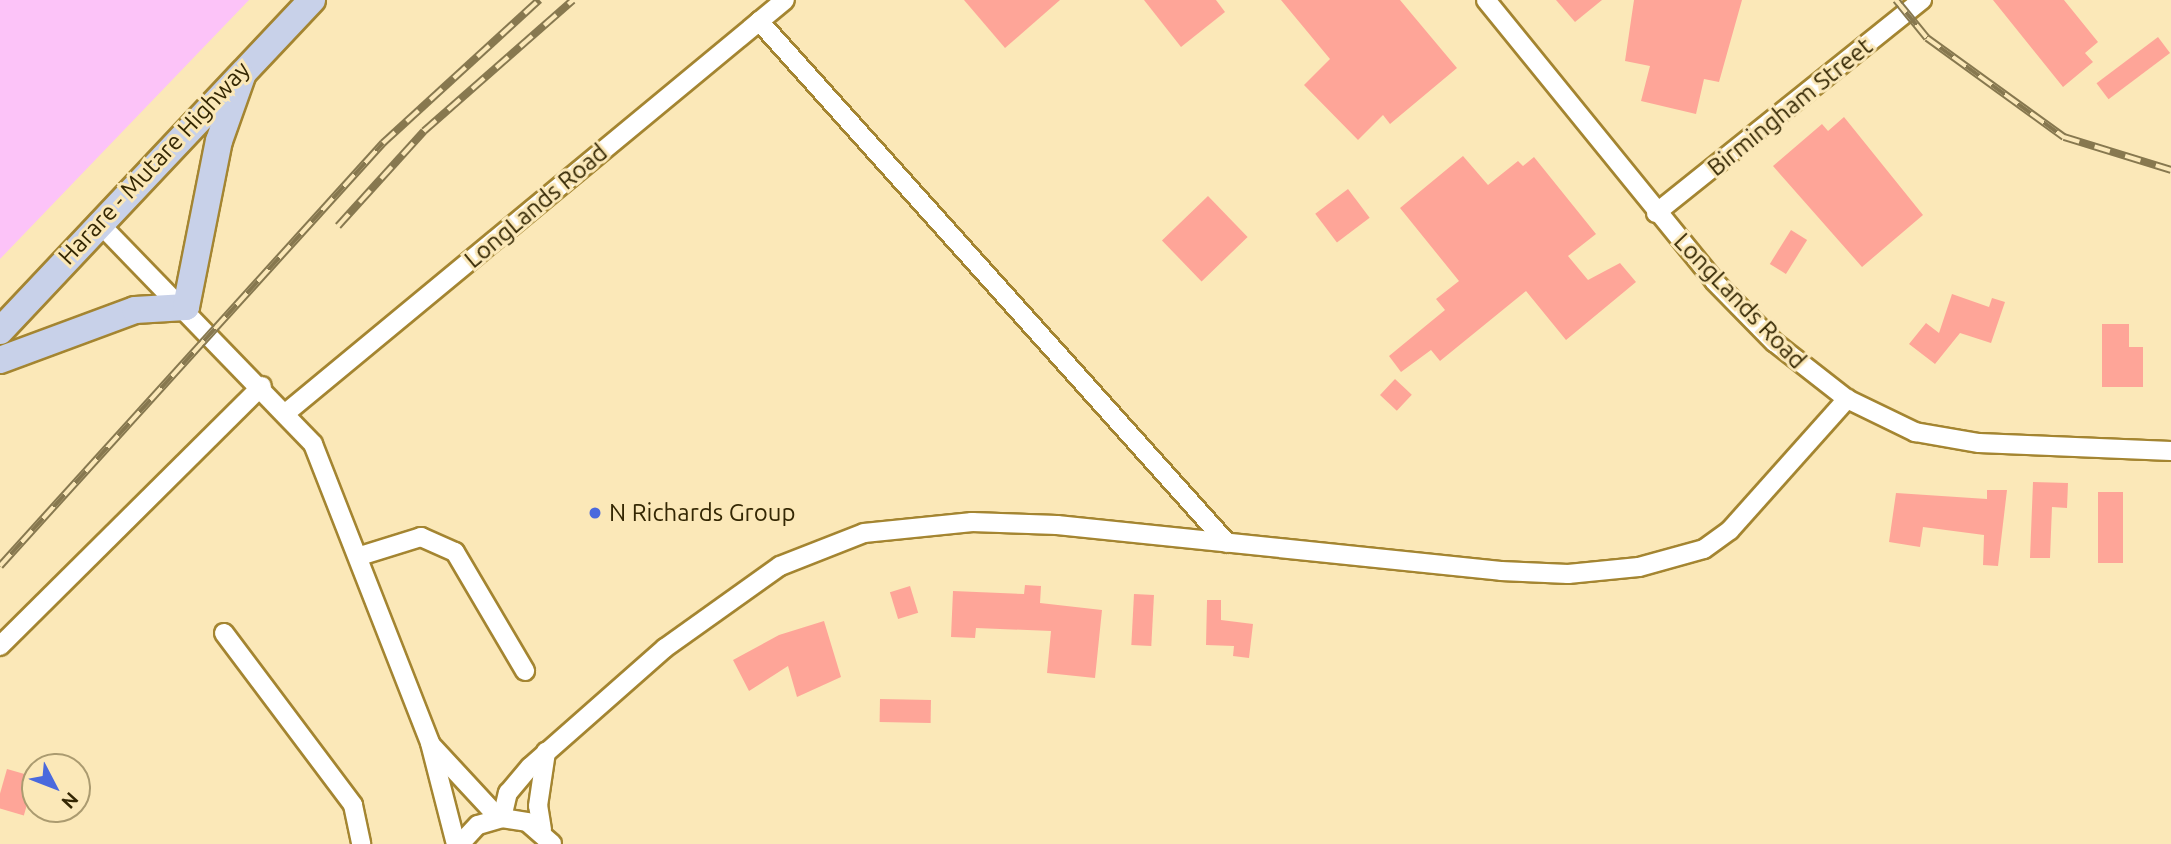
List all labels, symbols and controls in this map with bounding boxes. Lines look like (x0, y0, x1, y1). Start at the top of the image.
street label: Birmingham Street (1702, 32, 1878, 182)
street label: Harare - Mutare Highway (52, 55, 256, 271)
street label: LongLands Road (459, 138, 613, 274)
street label: LongLands Road (1668, 227, 1812, 375)
place label: N Richards Group (609, 499, 795, 527)
marker: N Richards Group (587, 505, 603, 521)
north arrow (21, 753, 91, 823)
text: N (57, 788, 83, 813)

